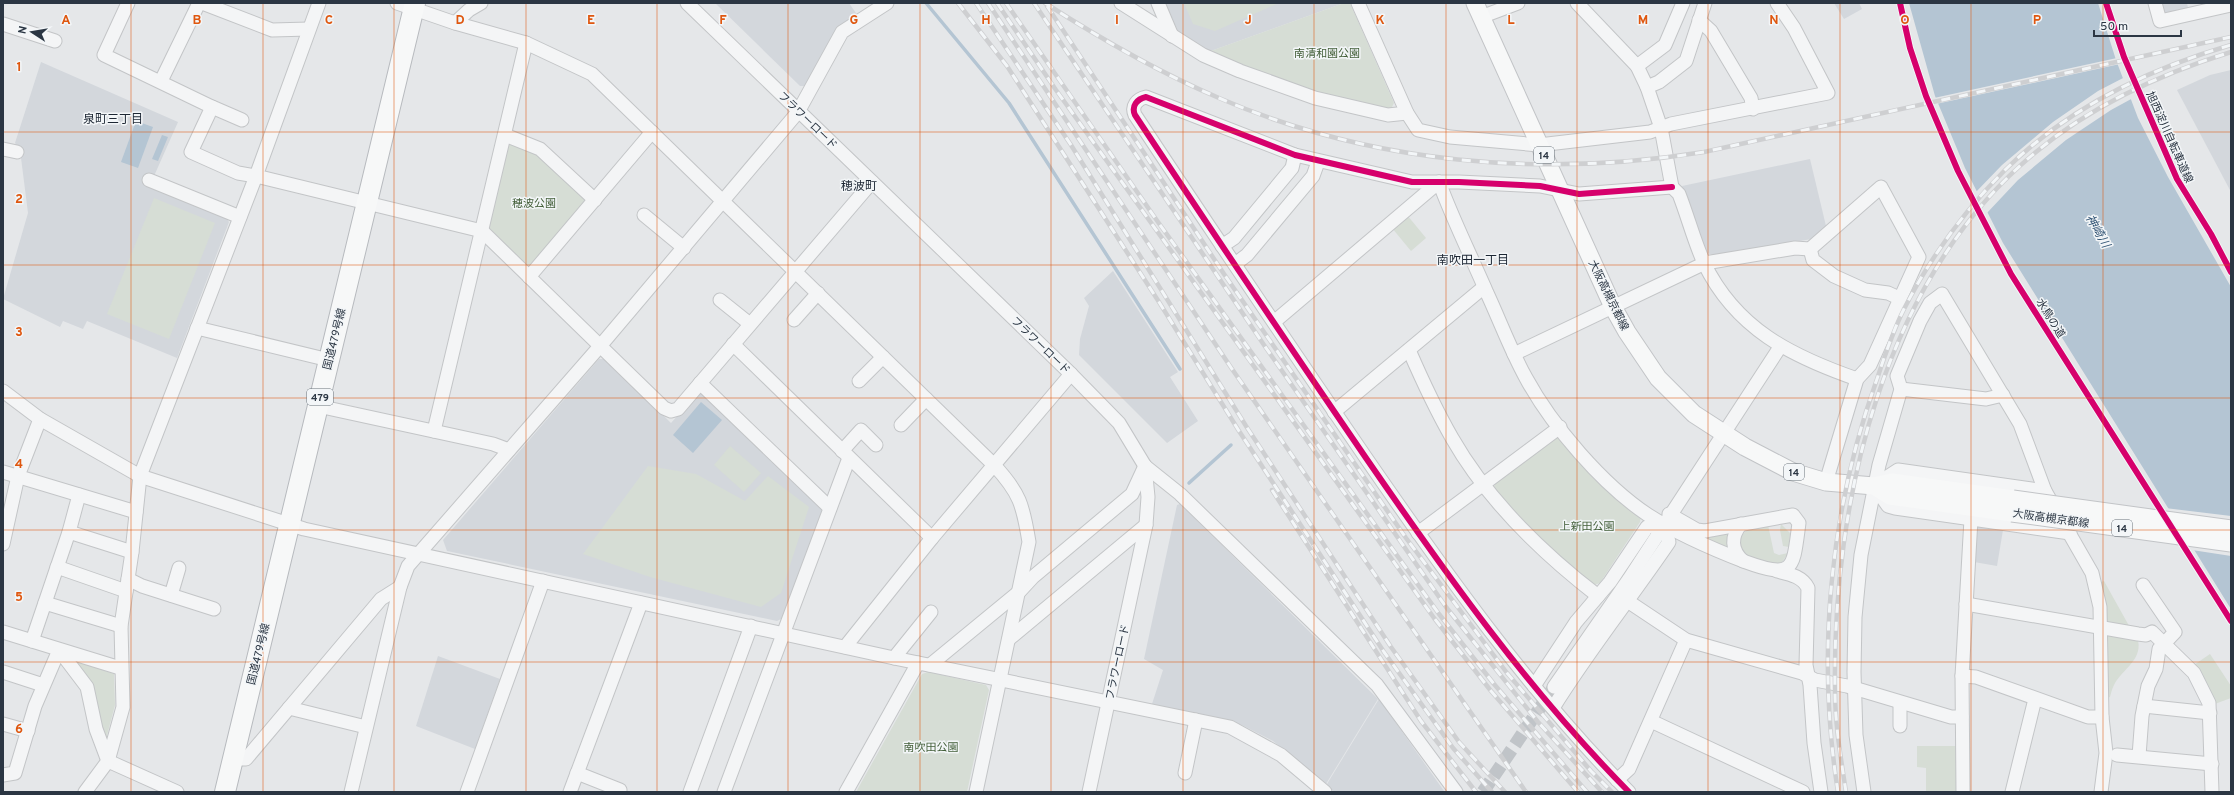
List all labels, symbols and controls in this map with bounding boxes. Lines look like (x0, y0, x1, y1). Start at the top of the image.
north arrow (12, 12, 52, 52)
scale bar (2094, 12, 2181, 38)
text: A (61, 13, 71, 29)
text: B (193, 13, 202, 29)
text: C (325, 13, 333, 29)
text: D (455, 13, 465, 29)
text: E (587, 13, 595, 29)
text: F (719, 13, 727, 29)
text: G (850, 13, 859, 29)
text: H (981, 13, 991, 29)
text: I (1115, 13, 1119, 29)
text: J (1244, 13, 1252, 29)
text: K (1375, 13, 1385, 29)
text: L (1507, 13, 1515, 29)
text: M (1638, 13, 1648, 29)
text: N (1769, 13, 1779, 29)
text: O (1900, 13, 1910, 29)
text: P (2033, 13, 2042, 29)
text: 50 m (2100, 19, 2128, 35)
text: N (16, 25, 31, 35)
park label: 南清和園公園 (1294, 47, 1360, 61)
text: 1 (16, 60, 22, 76)
street label: フラワーロード (775, 89, 840, 152)
street label: 旭西淀川自転車道線 (2143, 89, 2196, 185)
district label: 泉町三丁目 (83, 112, 143, 128)
road number: 14 (1534, 147, 1554, 163)
district label: 穂波町 (841, 179, 877, 195)
text: 2 (15, 192, 23, 208)
park label: 穂波公園 (512, 197, 556, 211)
water label: 神崎川 (2081, 212, 2114, 253)
district label: 南吹田一丁目 (1437, 253, 1509, 269)
street label: 大阪高槻京都線 (1585, 258, 1631, 333)
street label: 水鳥の道 (2033, 296, 2068, 341)
street label: 国道479号線 (321, 307, 349, 372)
street label: フラワーロード (1008, 314, 1073, 377)
text: 3 (15, 325, 23, 341)
road number: 479 (307, 389, 333, 405)
text: 4 (15, 457, 23, 473)
road number: 14 (1784, 464, 1804, 480)
street label: 大阪高槻京都線 (2012, 507, 2090, 531)
park label: 上新田公園 (1560, 520, 1615, 534)
road number: 14 (2112, 520, 2132, 536)
text: 5 (15, 590, 23, 606)
street label: 国道479号線 (245, 622, 273, 687)
street label: フラワーロード (1103, 623, 1133, 701)
text: 6 (15, 722, 23, 738)
park label: 南吹田公園 (904, 741, 959, 755)

